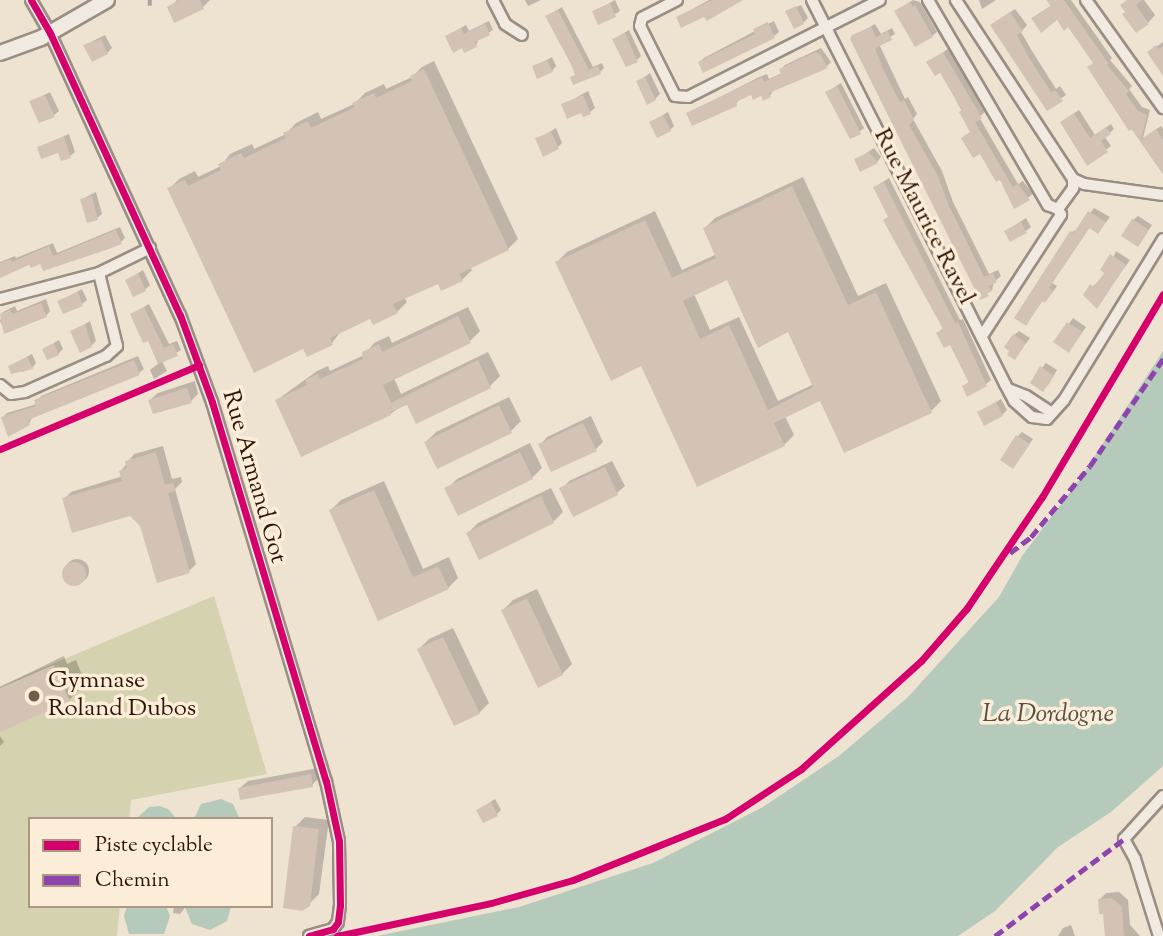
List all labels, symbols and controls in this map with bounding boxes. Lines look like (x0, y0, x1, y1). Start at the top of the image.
street label: Rue Maurice Ravel (866, 124, 980, 310)
street label: Rue Armand Got (214, 387, 292, 567)
place label: Gymnase Roland Dubos (48, 668, 196, 724)
marker: Gymnase Roland Dubos (26, 688, 42, 704)
water label: La Dordogne (982, 699, 1114, 731)
legend (28, 817, 273, 908)
text: Piste cyclable (95, 831, 213, 861)
text: Chemin (95, 866, 170, 896)

